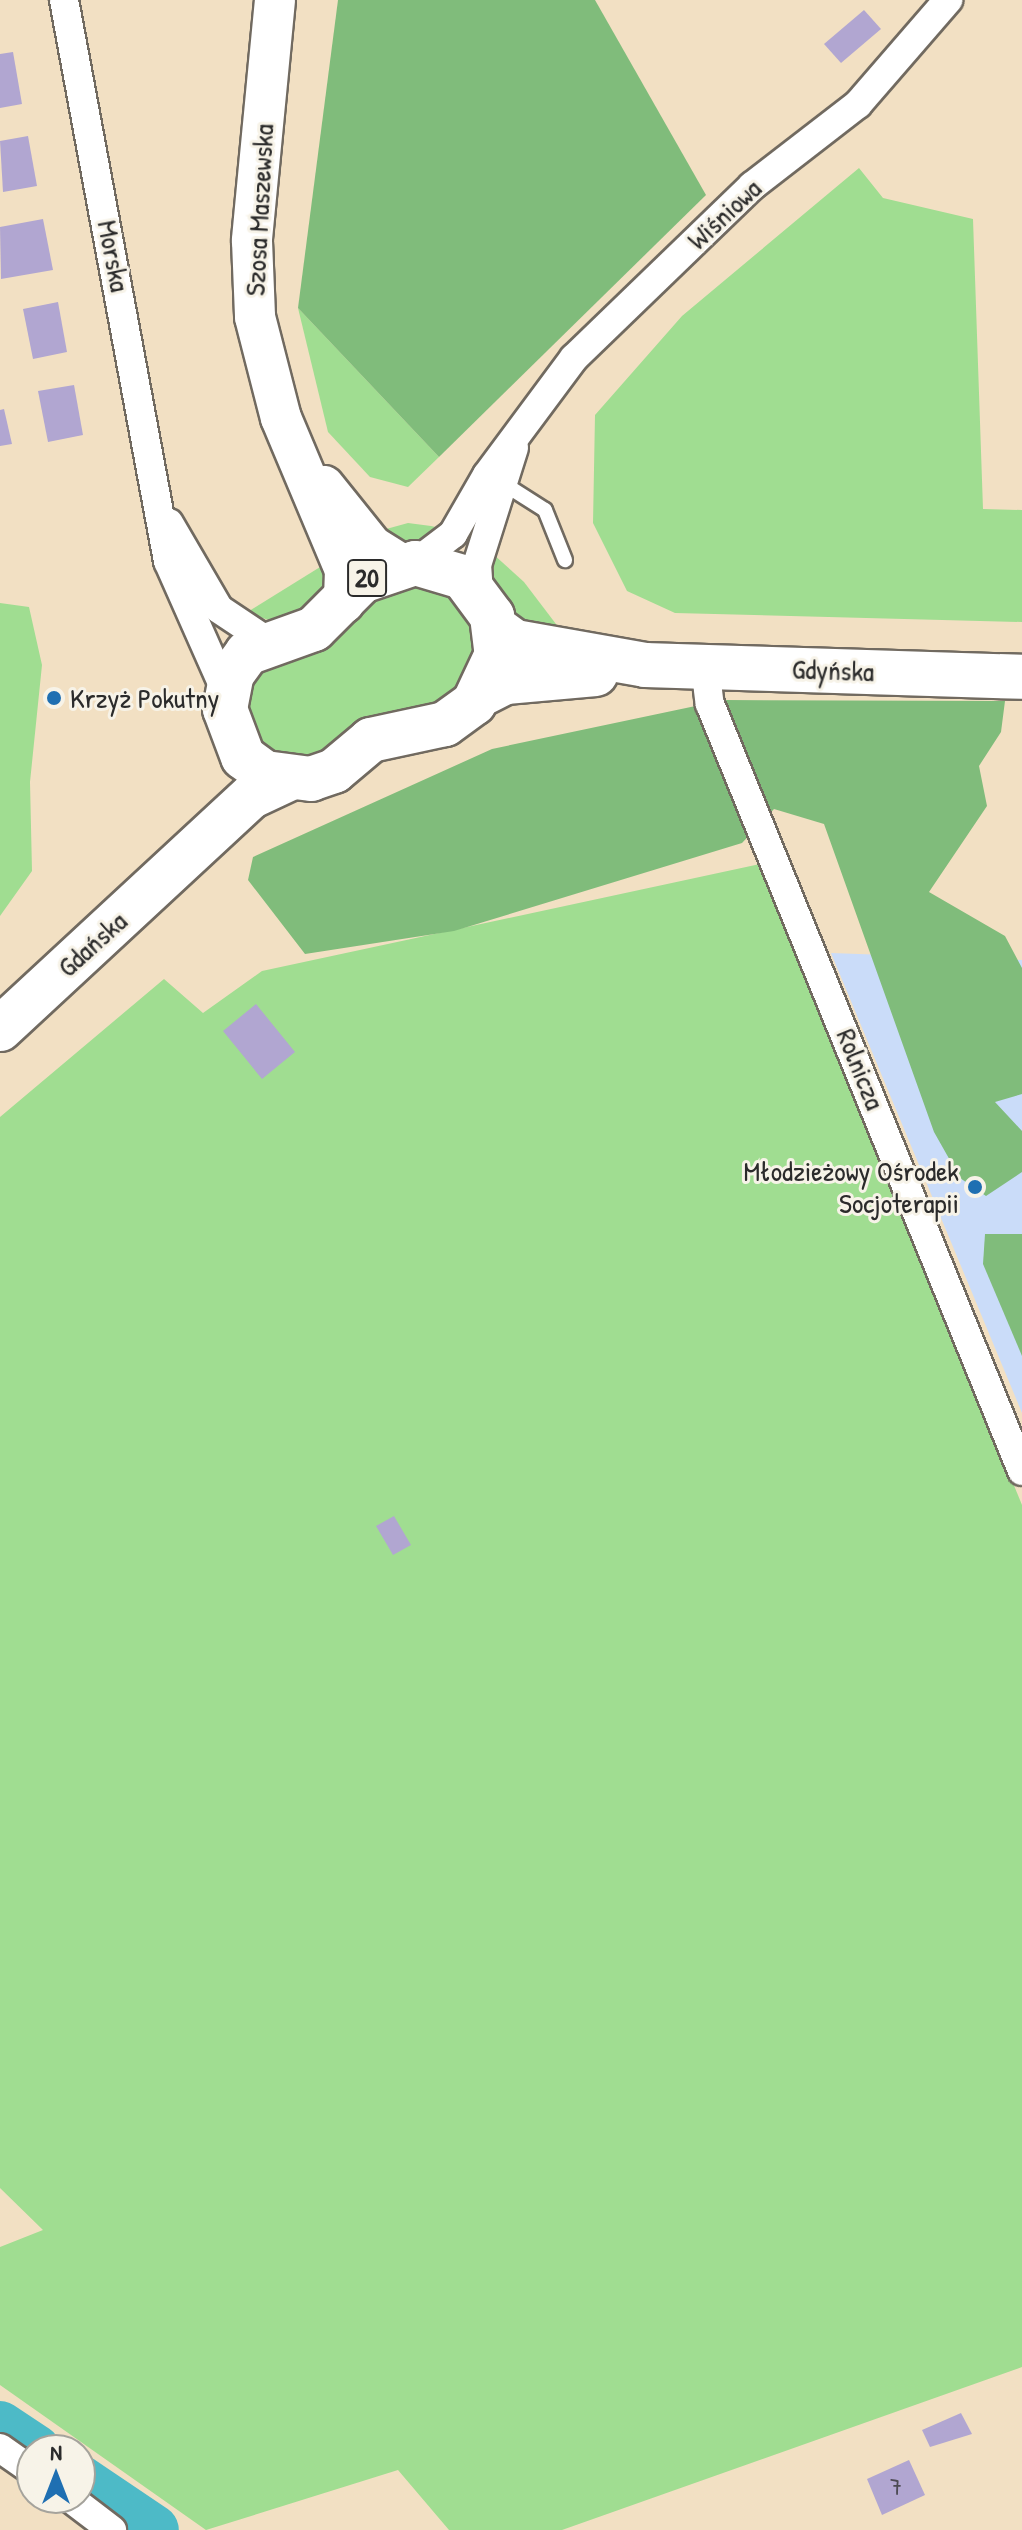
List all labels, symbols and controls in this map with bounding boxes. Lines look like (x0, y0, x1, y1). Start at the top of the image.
street label: Szosa Maszewska (238, 123, 280, 297)
street label: Wiśniowa (680, 172, 768, 256)
street label: Morska (91, 217, 137, 295)
road number: 20 (347, 556, 387, 600)
street label: Gdyńska (791, 652, 875, 688)
place label: Krzyż Pokutny (70, 681, 219, 715)
marker: Krzyż Pokutny (45, 689, 63, 707)
street label: Gdańska (51, 904, 133, 984)
street label: Rolnicza (830, 1024, 892, 1114)
place label: Młodzieżowy Ośrodek Socjoterapii (743, 1154, 959, 1220)
marker: Młodzieżowy Ośrodek Socjoterapii (966, 1178, 984, 1196)
north arrow (16, 2434, 96, 2514)
text: N (50, 2437, 62, 2467)
house number: 7 (890, 2473, 902, 2501)

